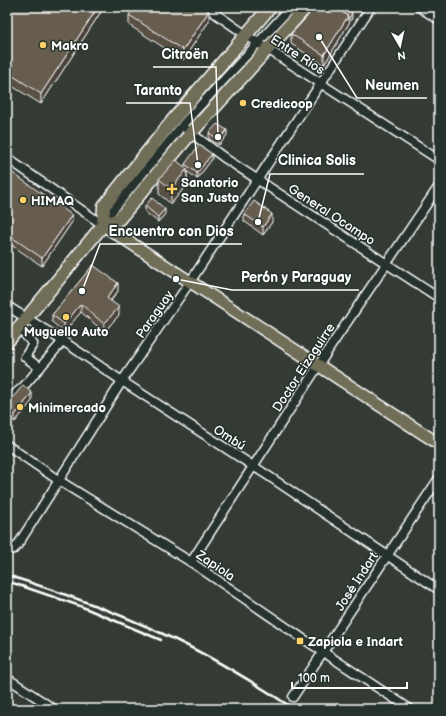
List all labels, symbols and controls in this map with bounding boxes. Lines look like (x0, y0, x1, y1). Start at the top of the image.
north arrow (380, 26, 420, 66)
street label: Entre Ríos (267, 31, 328, 79)
place label: Makro (51, 38, 89, 54)
marker: Makro (38, 40, 48, 50)
callout: Citroën (153, 41, 216, 67)
text: Citroën (161, 46, 209, 63)
text: N (396, 48, 407, 62)
callout: Neumen (357, 72, 427, 98)
callout: Taranto (126, 77, 190, 103)
text: Neumen (365, 77, 419, 94)
text: Taranto (134, 82, 182, 99)
place label: Credicoop (251, 96, 313, 112)
marker: Credicoop (238, 98, 248, 108)
callout: Clinica Solis (270, 148, 364, 174)
text: Clinica Solis (278, 152, 356, 169)
place label: Sanatorio San Justo (181, 175, 239, 206)
street label: General Ocampo (285, 181, 378, 249)
marker: Sanatorio San Justo (166, 183, 178, 195)
place label: HIMAQ (31, 193, 74, 209)
marker: HIMAQ (18, 195, 28, 205)
callout: Encuentro con Dios (100, 218, 242, 244)
text: Encuentro con Dios (108, 223, 234, 240)
callout: Perón y Paraguay (232, 264, 359, 290)
text: Perón y Paraguay (241, 269, 352, 286)
street label: Paraguay (133, 287, 177, 342)
marker: Muguello Auto (61, 312, 71, 322)
street label: Doctor Eizaguirre (269, 320, 339, 415)
place label: Muguello Auto (24, 324, 108, 340)
place label: Minimercado (28, 400, 106, 416)
marker: Minimercado (15, 402, 25, 412)
street label: Ombú (210, 422, 249, 454)
street label: Zapiola (192, 546, 238, 585)
street label: José Indart (332, 549, 382, 614)
place label: Zapiola e Indart (308, 634, 404, 650)
marker: Zapiola e Indart (295, 636, 305, 646)
scale bar (292, 664, 407, 690)
text: 100 m (298, 671, 330, 686)

